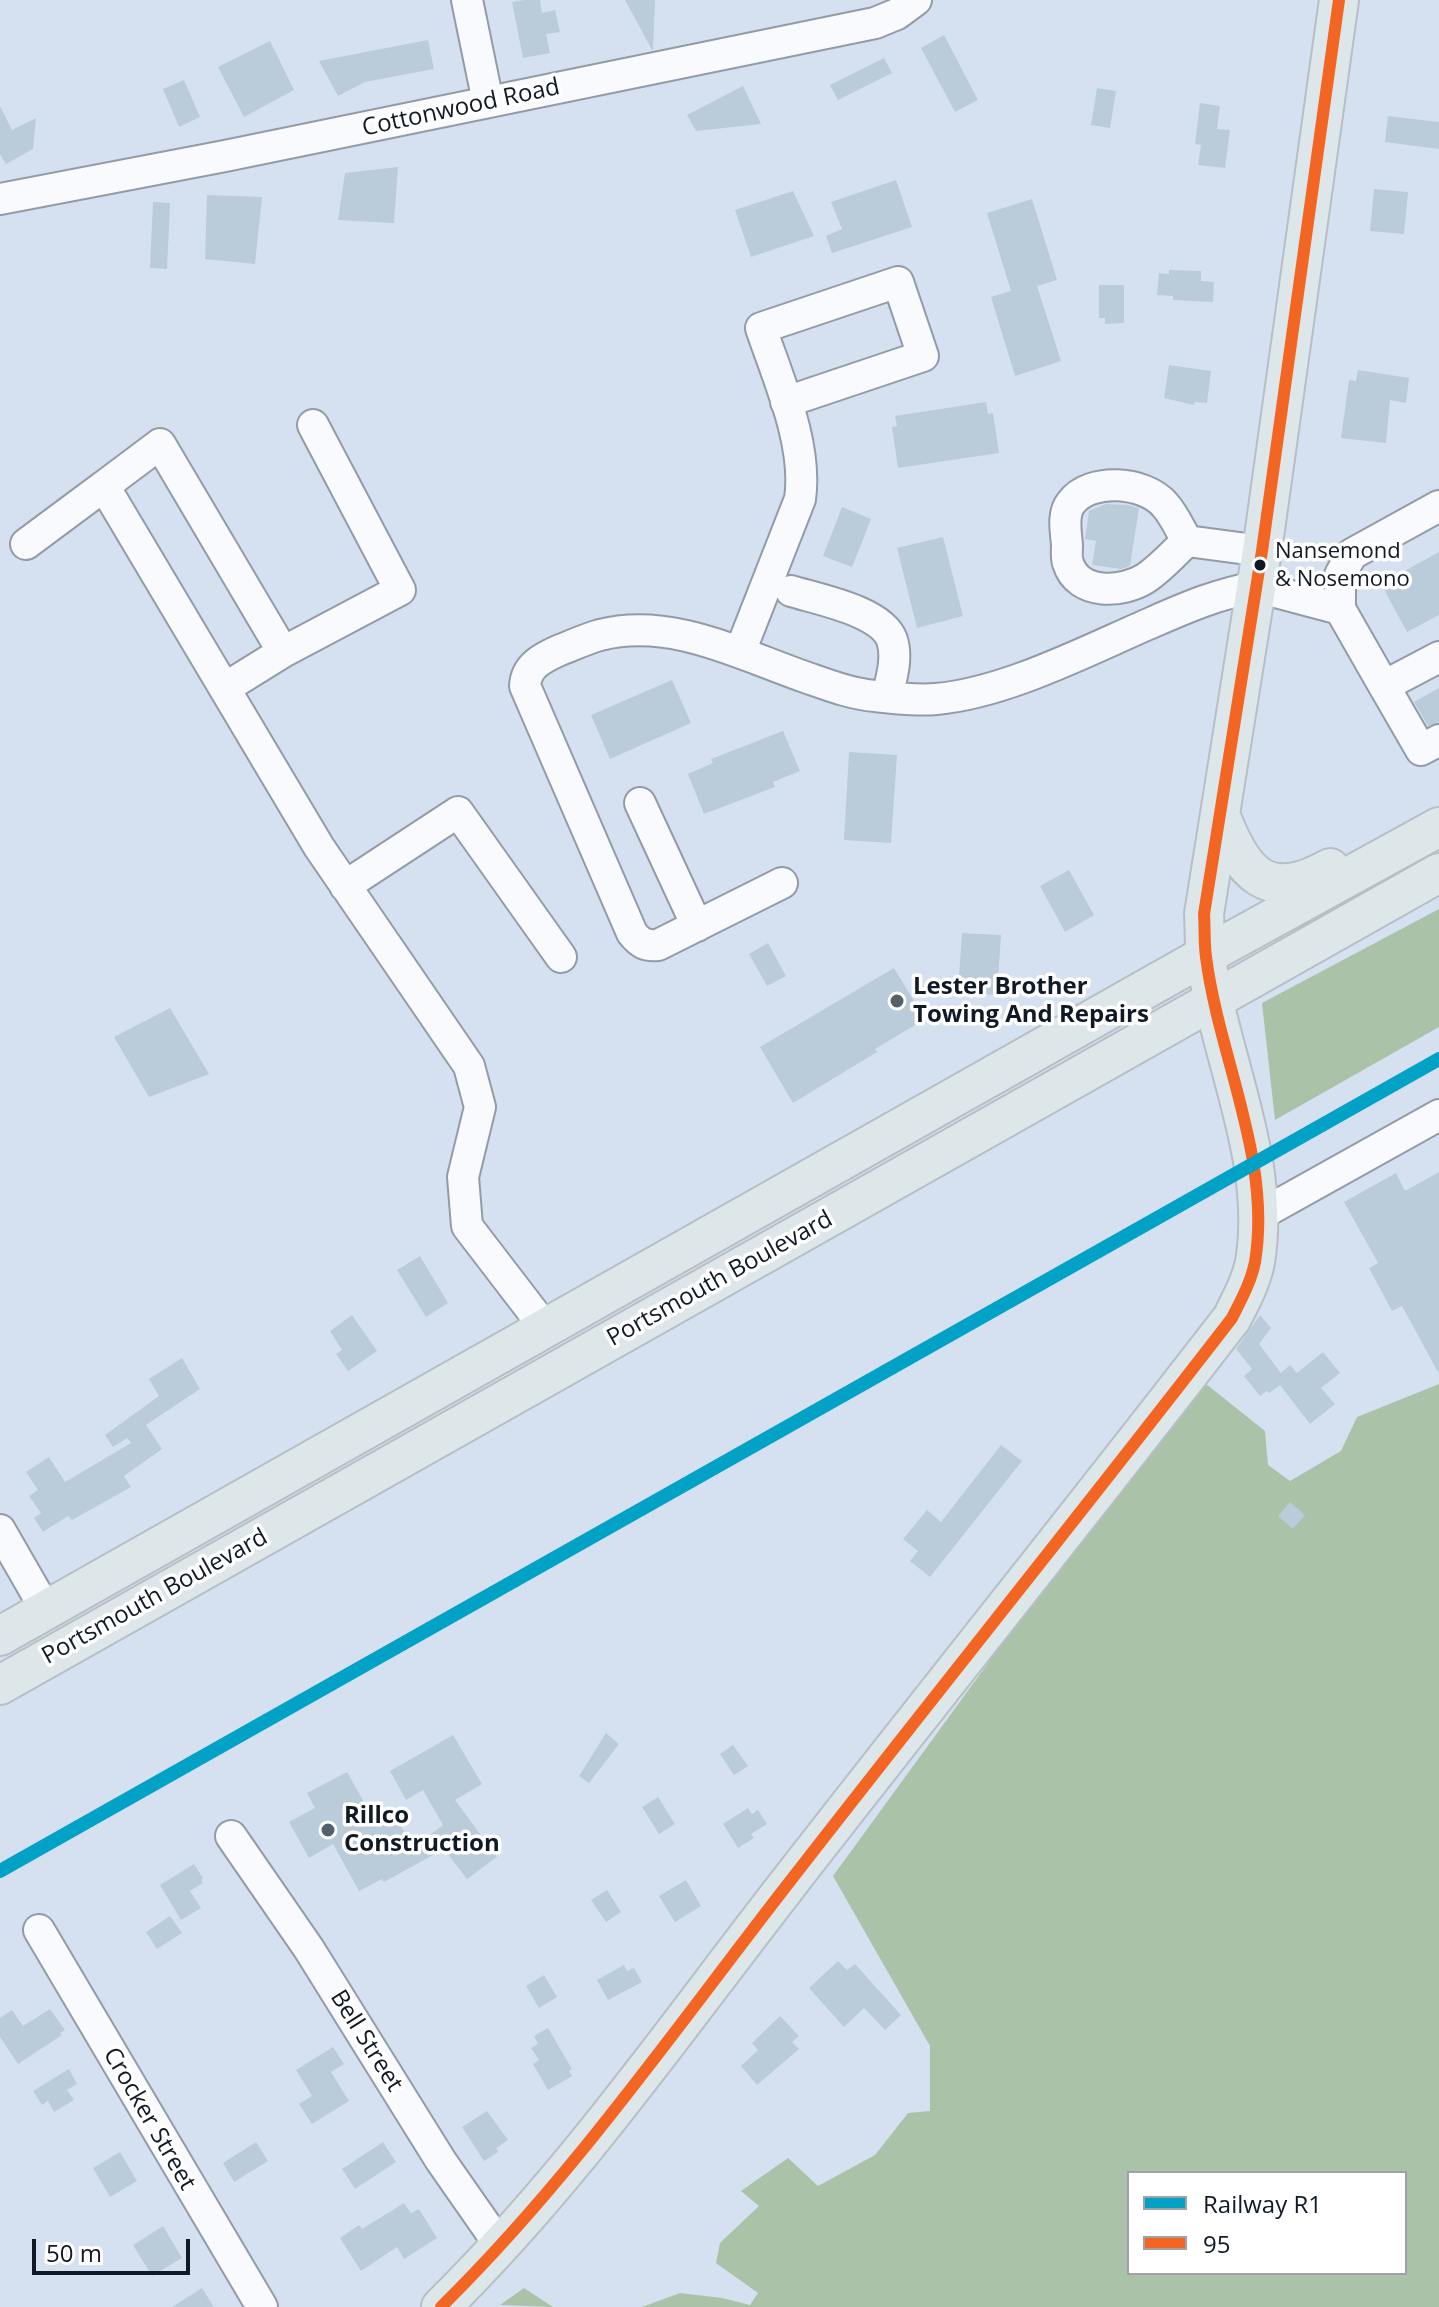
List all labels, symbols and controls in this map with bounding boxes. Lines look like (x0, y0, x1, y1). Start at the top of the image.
street label: Cottonwood Road (359, 73, 563, 143)
place label: Nansemond & Nosemono (1275, 539, 1410, 590)
marker: Nansemond & Nosemono (1252, 557, 1268, 573)
place label: Lester Brother Towing And Repairs (913, 973, 1149, 1029)
marker: Lester Brother Towing And Repairs (888, 992, 906, 1010)
street label: Portsmouth Boulevard (602, 1205, 838, 1353)
street label: Portsmouth Boulevard (37, 1523, 273, 1671)
place label: Rillco Construction (344, 1802, 500, 1858)
marker: Rillco Construction (319, 1821, 337, 1839)
street label: Bell Street (323, 1985, 409, 2097)
street label: Crocker Street (97, 2043, 201, 2195)
legend (1127, 2171, 1407, 2275)
text: Railway R1 (1203, 2187, 1322, 2220)
scale bar (36, 2223, 194, 2273)
text: 95 (1203, 2227, 1230, 2260)
text: 50 m (46, 2236, 102, 2269)

